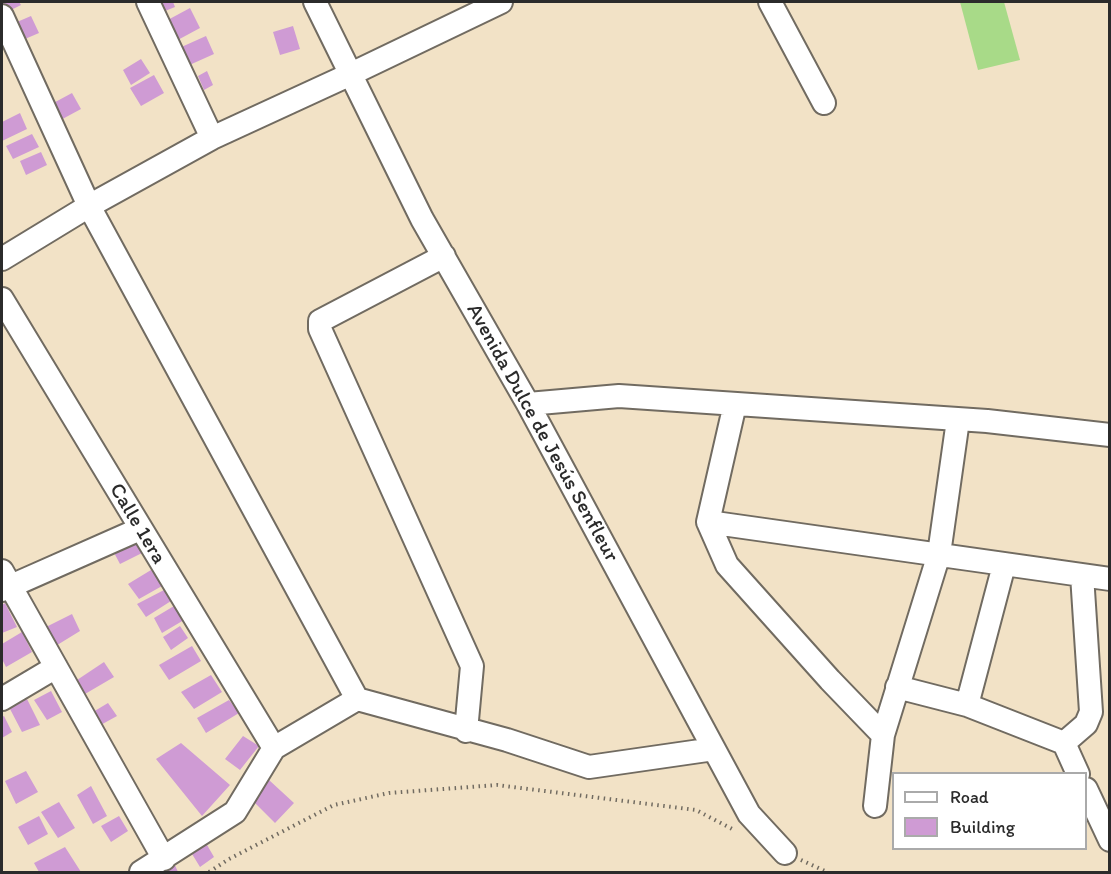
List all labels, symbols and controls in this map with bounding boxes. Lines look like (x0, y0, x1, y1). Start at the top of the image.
street label: Avenida Dulce de Jesús Senfleur (460, 299, 624, 567)
street label: Calle 1era (103, 479, 171, 569)
legend (892, 772, 1087, 850)
text: Road (950, 786, 989, 808)
text: Building (950, 816, 1015, 838)

